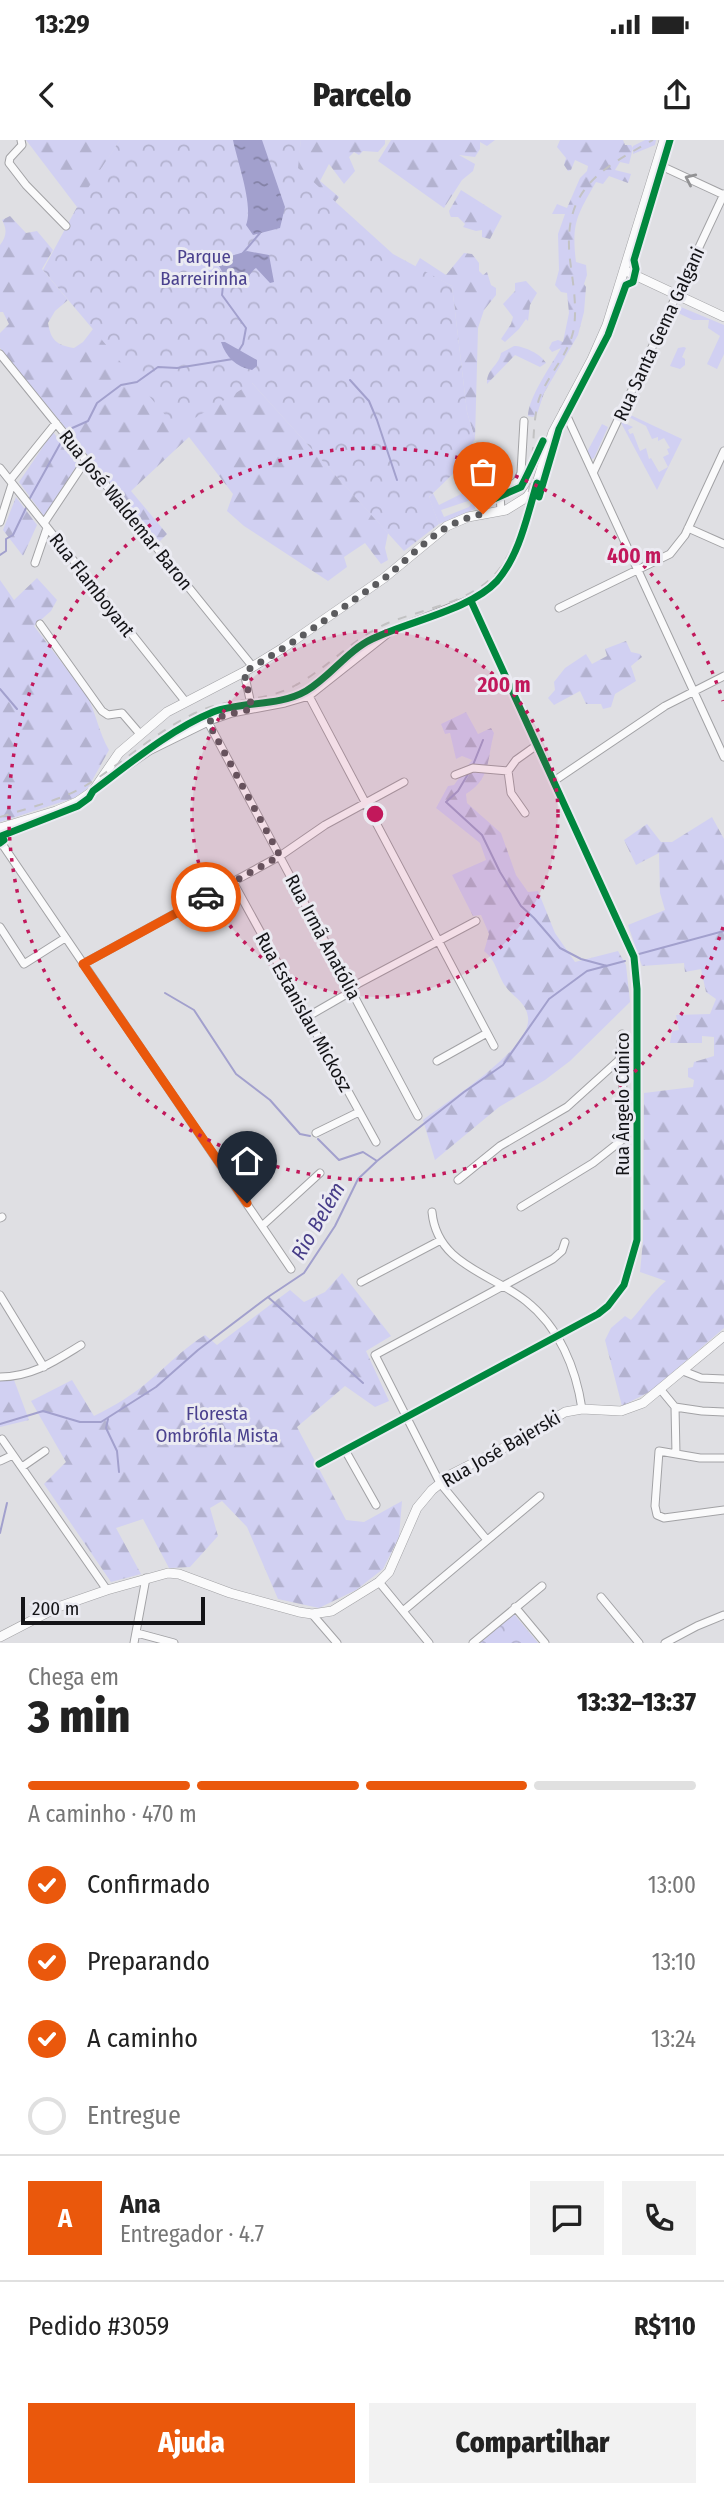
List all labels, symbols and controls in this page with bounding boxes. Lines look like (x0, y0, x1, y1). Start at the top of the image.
text: 13:29 (35, 9, 90, 40)
icon: back (28, 76, 66, 114)
text: Parcelo (313, 76, 411, 114)
icon: share (658, 76, 696, 114)
one-way arrow (685, 174, 697, 188)
street label: Rua Santa Gema Galgani (609, 243, 709, 425)
park label: Parque Barreirinha (160, 245, 248, 290)
street label: Rua José Waldemar Baron (54, 425, 198, 595)
pin (453, 442, 513, 514)
icon: bag (464, 453, 502, 491)
street label: Rua Flamboyant (45, 529, 140, 642)
text: 400 m (607, 543, 661, 569)
text: 200 m (476, 672, 531, 698)
centre of rings (363, 802, 387, 826)
courier (171, 862, 241, 932)
street label: Rua Irmã Anatólia (280, 870, 366, 1004)
icon: car (187, 878, 225, 916)
street label: Rua Estanislau Mickosz (251, 928, 358, 1096)
street label: Rua Ângelo Cúnico (611, 1032, 634, 1176)
pin (217, 1131, 277, 1203)
icon: home (228, 1142, 266, 1180)
water label: Rio Belém (285, 1178, 351, 1264)
park label: Floresta Ombrófila Mista (155, 1402, 279, 1447)
street label: Rua José Bajerski (438, 1406, 564, 1492)
scale bar (21, 1594, 205, 1626)
text: 200 m (32, 1597, 79, 1620)
text: Chega em (28, 1663, 119, 1691)
text: 13:32–13:37 (577, 1687, 696, 1718)
text: 3 min (28, 1689, 130, 1744)
text: A caminho · 470 m (28, 1800, 197, 1828)
icon: check (28, 1866, 66, 1904)
text: Confirmado (87, 1869, 210, 1900)
text: 13:00 (648, 1871, 696, 1899)
icon: check (28, 1943, 66, 1981)
text: Preparando (87, 1946, 210, 1977)
text: 13:10 (652, 1948, 696, 1976)
icon: check (28, 2020, 66, 2058)
text: A caminho (87, 2023, 198, 2054)
text: 13:24 (651, 2025, 696, 2053)
text: Entregue (87, 2100, 181, 2131)
button: chat (530, 2181, 604, 2255)
button: phone (622, 2181, 696, 2255)
text: Ana (120, 2189, 161, 2220)
text: A (58, 2203, 72, 2234)
text: Entregador · 4.7 (120, 2220, 264, 2248)
text: Pedido #3059 (28, 2311, 169, 2342)
text: R$110 (634, 2311, 696, 2342)
button: Ajuda (28, 2403, 355, 2483)
button: Compartilhar (369, 2403, 696, 2483)

